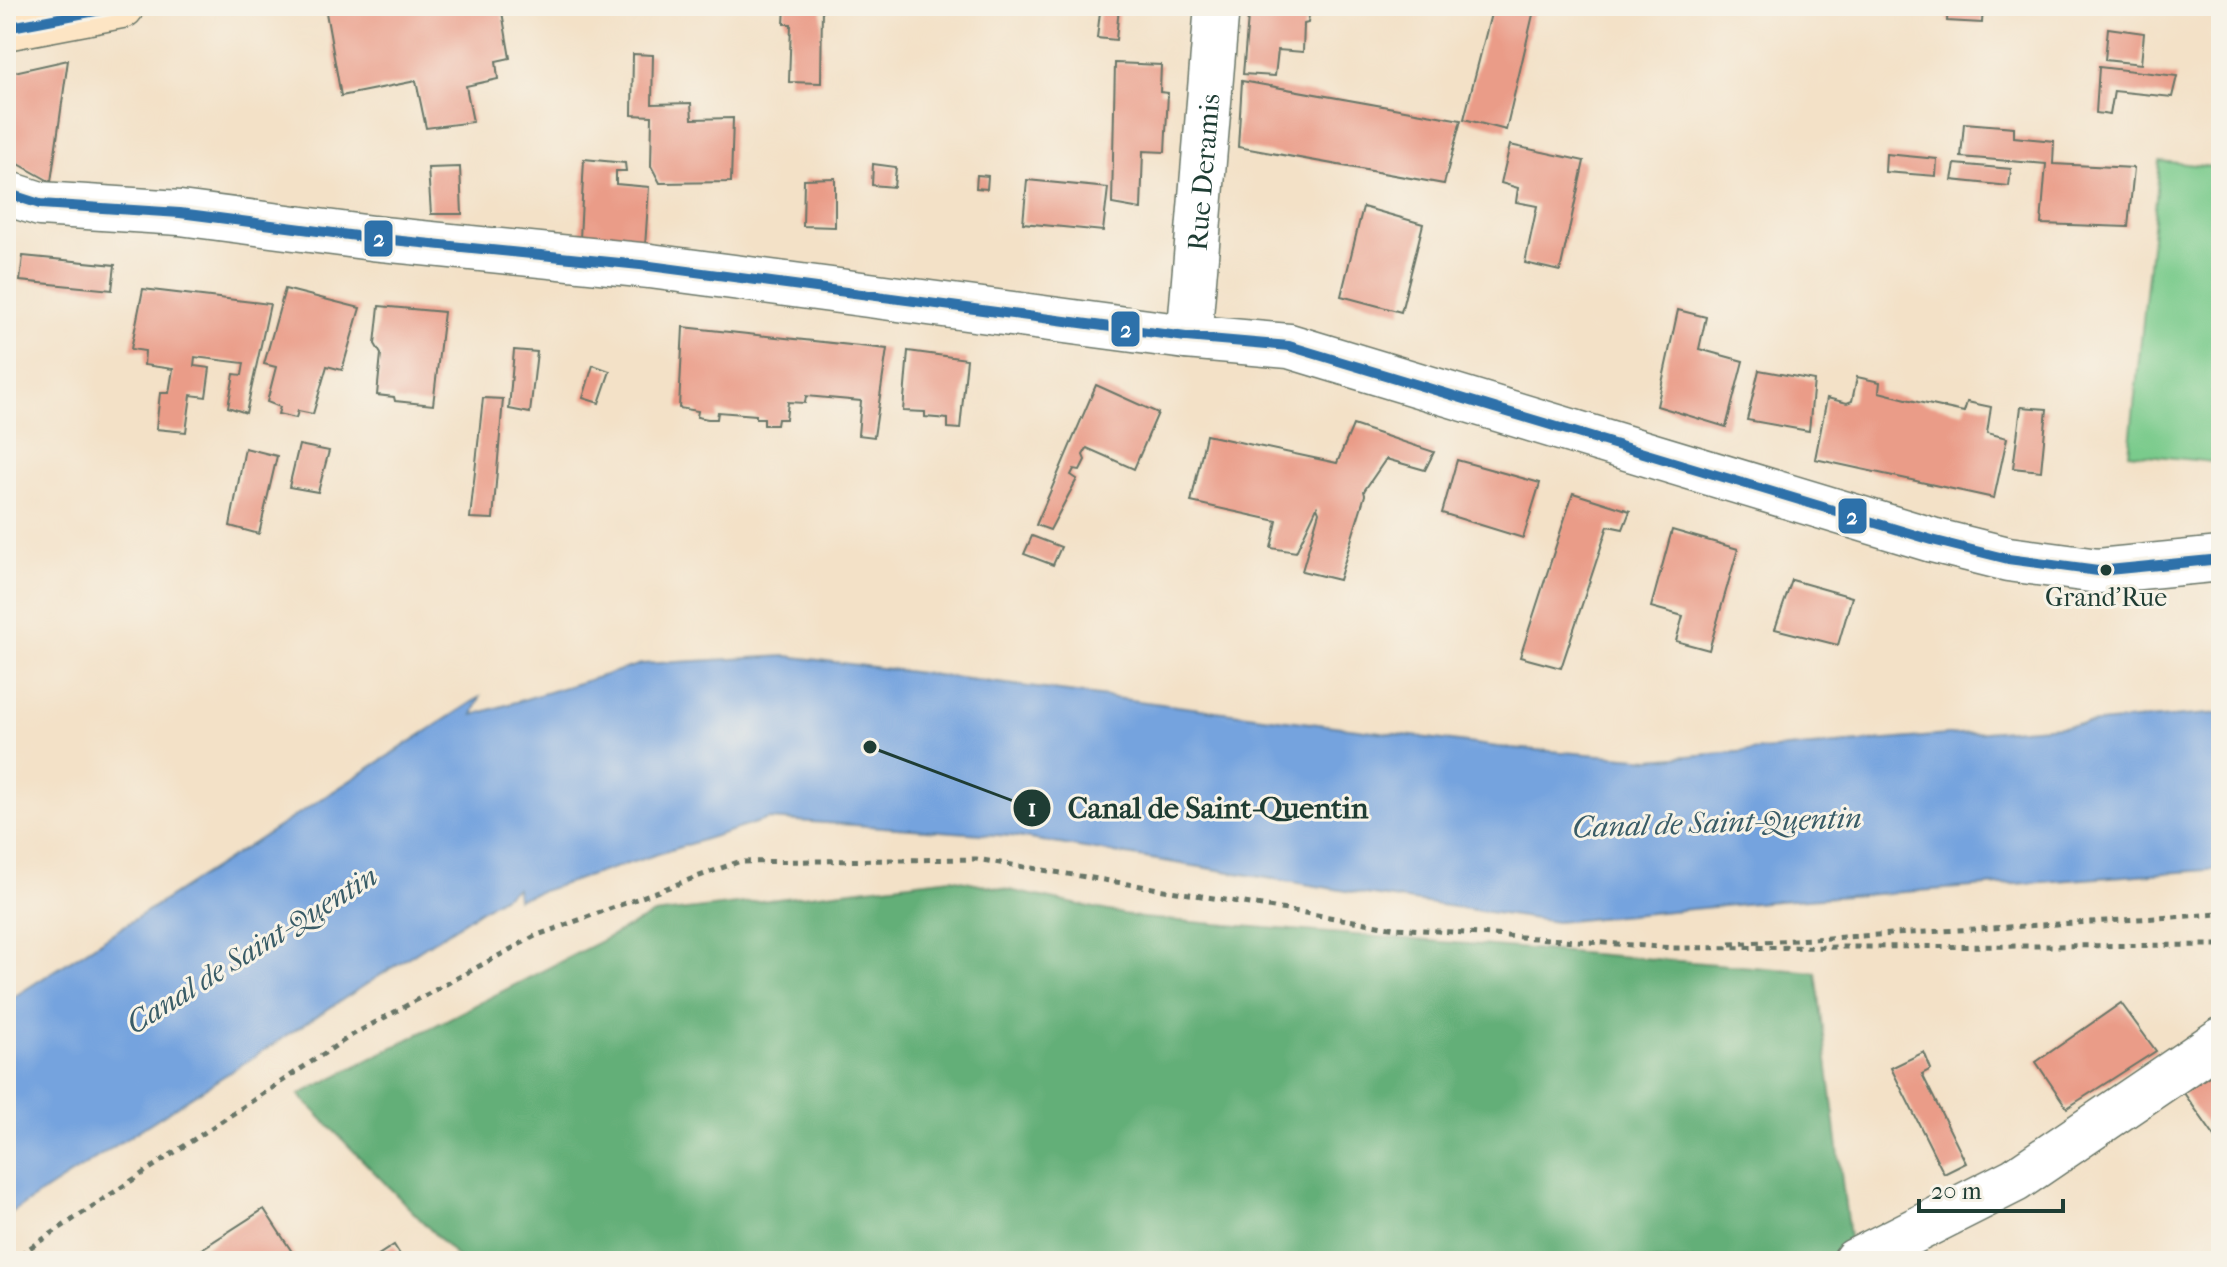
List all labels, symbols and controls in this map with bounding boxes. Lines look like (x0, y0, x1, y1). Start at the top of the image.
street label: Rue Deramis (1180, 92, 1226, 252)
line badge: 2 (363, 219, 394, 258)
text: 2 (373, 226, 385, 252)
line badge: 2 (1110, 310, 1141, 348)
text: 2 (1120, 317, 1132, 343)
line badge: 2 (1837, 497, 1868, 535)
text: 2 (1846, 504, 1858, 530)
marker: Grand'Rue (2098, 562, 2114, 578)
place label: Grand'Rue (2045, 582, 2167, 613)
callout: Canal de Saint-Quentin (1012, 781, 1384, 835)
text: Canal de Saint-Quentin (1068, 791, 1369, 826)
text: 1 (1028, 794, 1036, 822)
water label: Canal de Saint-Quentin (1572, 800, 1862, 846)
water label: Canal de Saint-Quentin (120, 858, 384, 1042)
scale bar (1919, 1163, 2063, 1213)
text: 20 m (1931, 1177, 1982, 1205)

